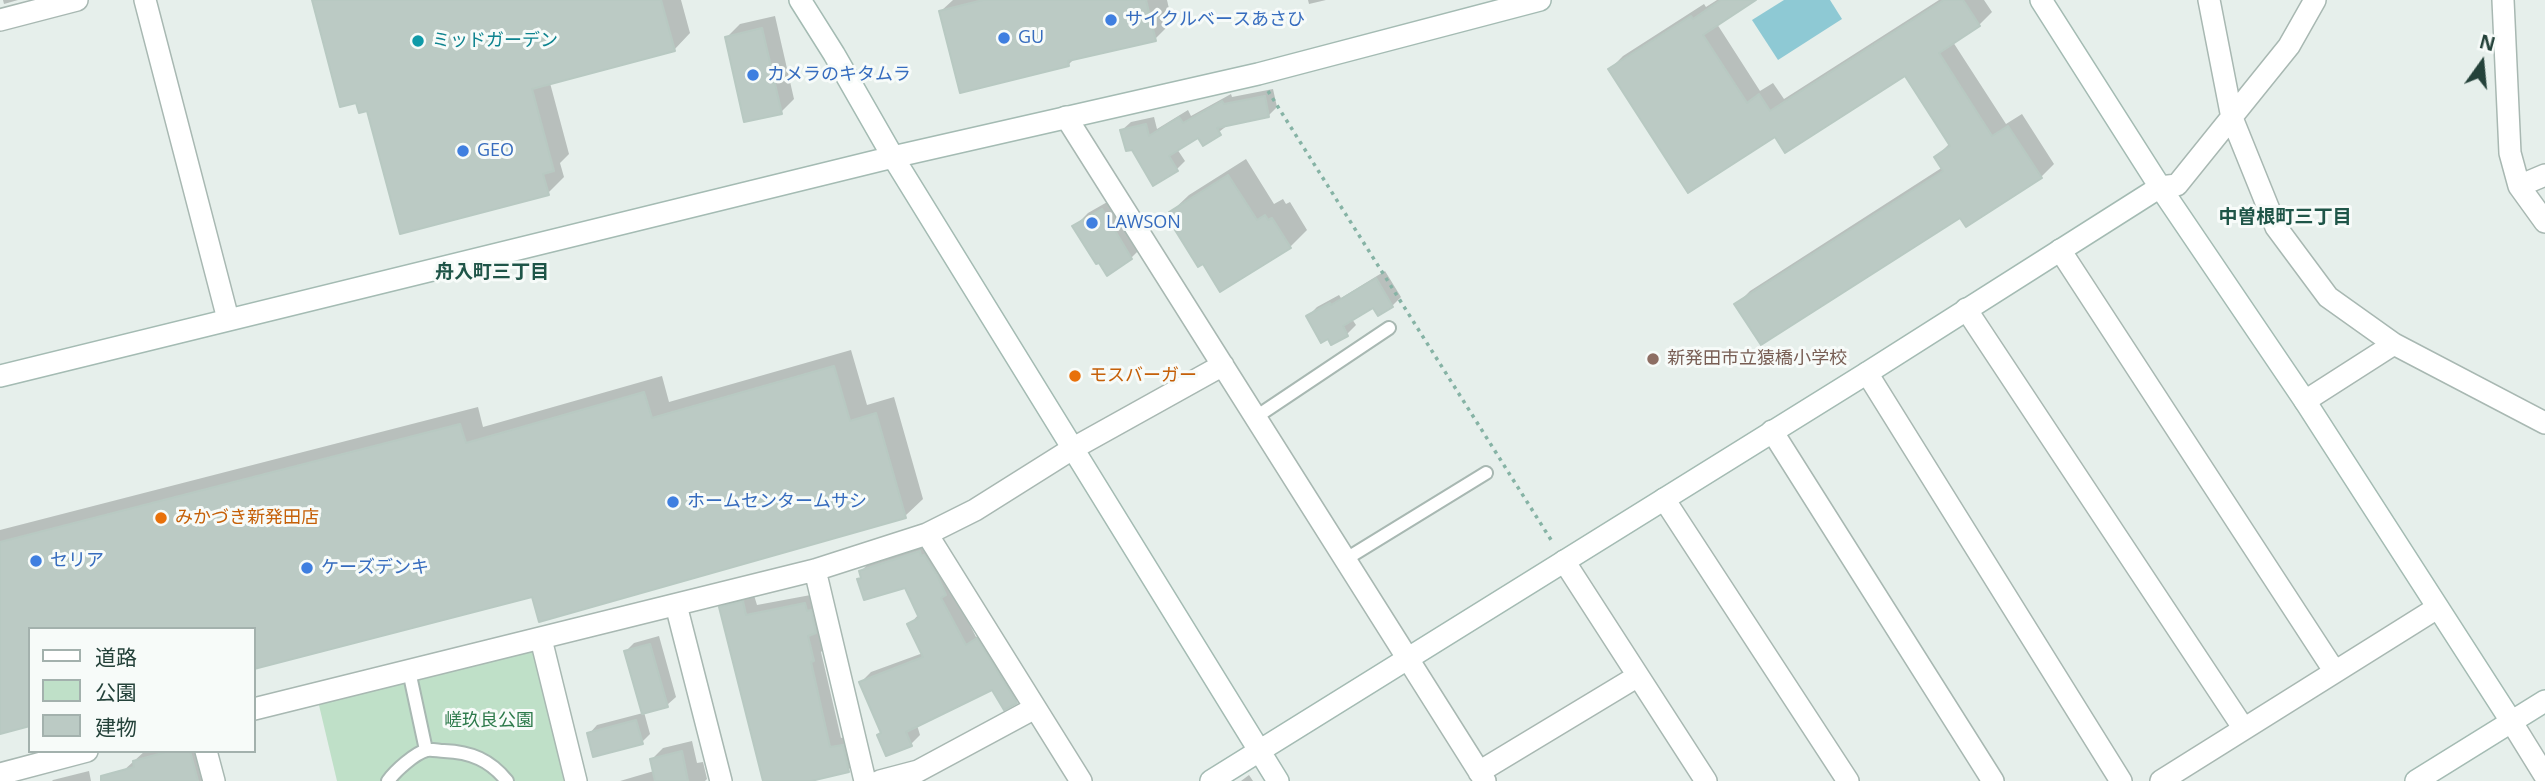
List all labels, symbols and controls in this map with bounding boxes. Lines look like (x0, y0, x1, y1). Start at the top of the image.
place label: サイクルベースあさひ (1125, 9, 1305, 31)
marker: サイクルベースあさひ (1103, 12, 1119, 28)
place label: GU (1018, 27, 1044, 49)
north arrow (2447, 28, 2517, 98)
text: N (2477, 28, 2498, 57)
place label: ミッドガーデン (432, 30, 558, 52)
marker: GU (996, 30, 1012, 46)
marker: ミッドガーデン (410, 33, 426, 49)
place label: カメラのキタムラ (767, 64, 911, 86)
marker: カメラのキタムラ (745, 67, 761, 83)
place label: GEO (477, 140, 514, 162)
marker: GEO (455, 143, 471, 159)
district label: 中曽根町三丁目 (2219, 207, 2351, 229)
place label: LAWSON (1106, 212, 1181, 234)
marker: LAWSON (1084, 215, 1100, 231)
district label: 舟入町三丁目 (435, 262, 549, 284)
place label: 新発田市立猿橋小学校 (1667, 348, 1847, 370)
marker: 新発田市立猿橋小学校 (1645, 351, 1661, 367)
place label: モスバーガー (1089, 365, 1197, 387)
marker: モスバーガー (1067, 368, 1083, 384)
place label: ホームセンタームサシ (687, 491, 867, 513)
marker: ホームセンタームサシ (665, 494, 681, 510)
place label: みかづき新発田店 (175, 507, 319, 529)
marker: みかづき新発田店 (153, 510, 169, 526)
place label: セリア (50, 550, 104, 572)
marker: セリア (28, 553, 44, 569)
place label: ケーズデンキ (321, 557, 429, 579)
marker: ケーズデンキ (299, 560, 315, 576)
legend (28, 627, 256, 753)
text: 道路 (95, 643, 137, 671)
text: 公園 (95, 678, 137, 706)
park label: 嵯玖良公園 (444, 710, 534, 732)
text: 建物 (95, 713, 137, 741)

